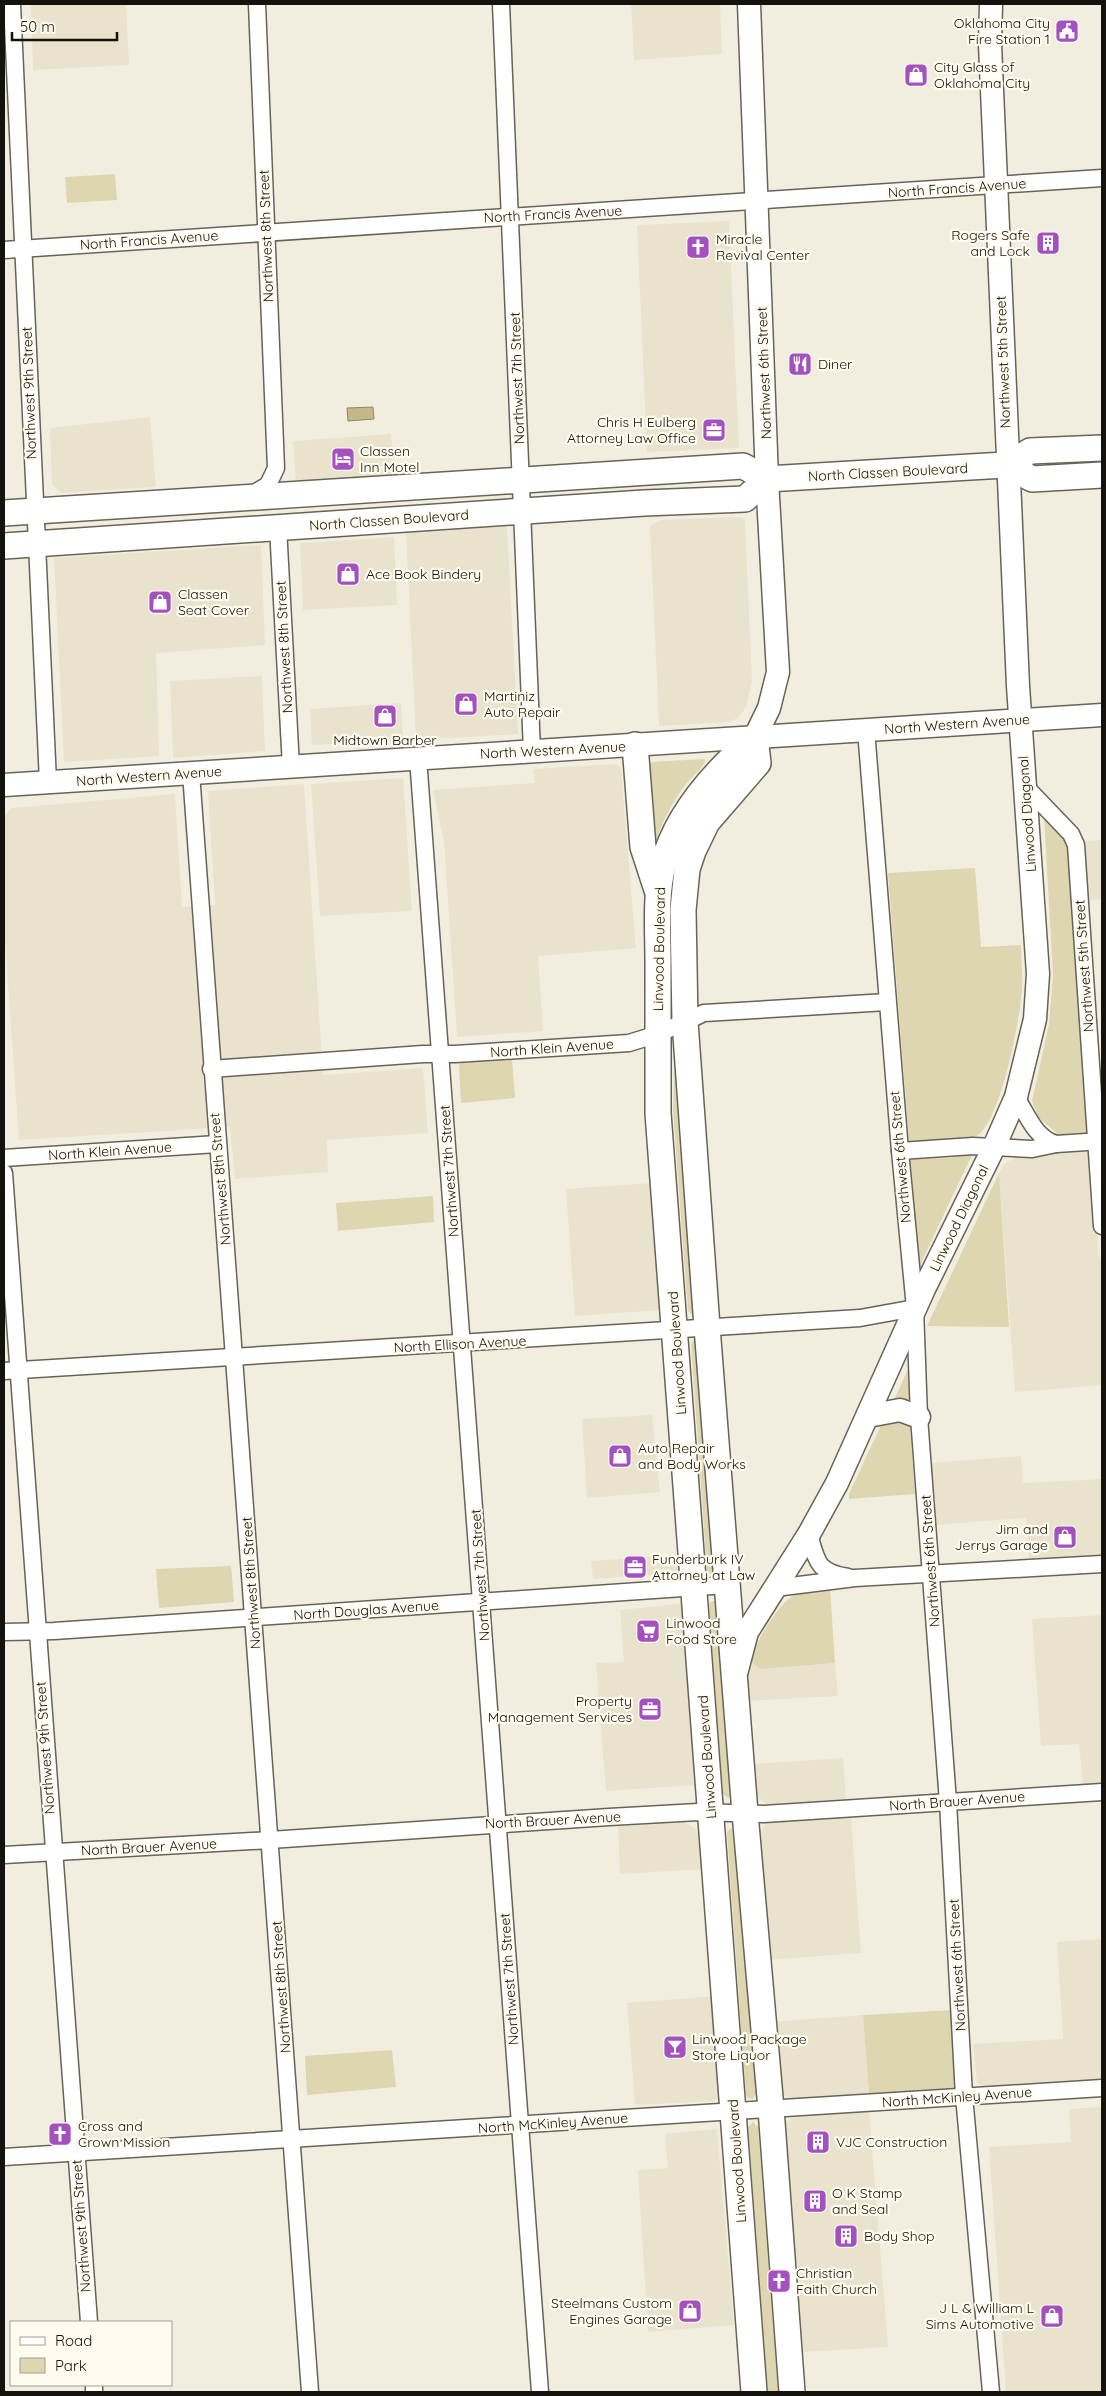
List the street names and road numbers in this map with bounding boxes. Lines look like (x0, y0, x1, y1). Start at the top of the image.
street label: Northwest 8th Street (255, 169, 277, 303)
street label: North Francis Avenue (887, 174, 1027, 202)
street label: North Francis Avenue (483, 201, 623, 227)
street label: North Francis Avenue (79, 226, 219, 254)
street label: Northwest 5th Street (992, 295, 1014, 429)
street label: Northwest 6th Street (753, 306, 775, 440)
street label: Northwest 7th Street (506, 311, 528, 444)
street label: Northwest 9th Street (18, 326, 40, 460)
street label: North Classen Boulevard (808, 459, 968, 485)
street label: North Classen Boulevard (308, 505, 470, 535)
street label: Northwest 8th Street (272, 580, 296, 714)
street label: North Western Avenue (883, 710, 1031, 738)
street label: North Western Avenue (480, 737, 627, 763)
street label: Linwood Diagonal (1014, 755, 1040, 873)
street label: North Western Avenue (75, 762, 223, 790)
street label: Linwood Boulevard (649, 887, 669, 1011)
street label: Northwest 5th Street (1070, 899, 1098, 1033)
street label: North Klein Avenue (490, 1035, 614, 1061)
street label: Northwest 6th Street (885, 1090, 915, 1224)
street label: Northwest 7th Street (435, 1104, 463, 1238)
street label: Northwest 8th Street (205, 1112, 235, 1246)
street label: North Klein Avenue (48, 1138, 172, 1164)
street label: Linwood Diagonal (925, 1162, 993, 1274)
street label: Linwood Boulevard (664, 1290, 690, 1416)
street label: North Ellison Avenue (393, 1332, 527, 1356)
street label: Northwest 6th Street (916, 1494, 944, 1628)
street label: Northwest 7th Street (466, 1508, 494, 1642)
street label: Northwest 8th Street (237, 1516, 265, 1650)
street label: North Douglas Avenue (293, 1596, 439, 1624)
street label: Northwest 9th Street (31, 1681, 59, 1815)
street label: Linwood Boulevard (694, 1694, 720, 1820)
street label: North Brauer Avenue (888, 1787, 1026, 1815)
street label: North Brauer Avenue (485, 1807, 622, 1833)
street label: North Brauer Avenue (81, 1834, 218, 1860)
street label: Northwest 6th Street (945, 1898, 969, 2032)
street label: Northwest 7th Street (495, 1912, 523, 2046)
street label: Northwest 8th Street (267, 1920, 295, 2054)
street label: North McKinley Avenue (881, 2083, 1033, 2111)
street label: Linwood Boulevard (724, 2098, 750, 2224)
street label: North McKinley Avenue (477, 2109, 629, 2137)
street label: Northwest 9th Street (67, 2159, 95, 2293)

